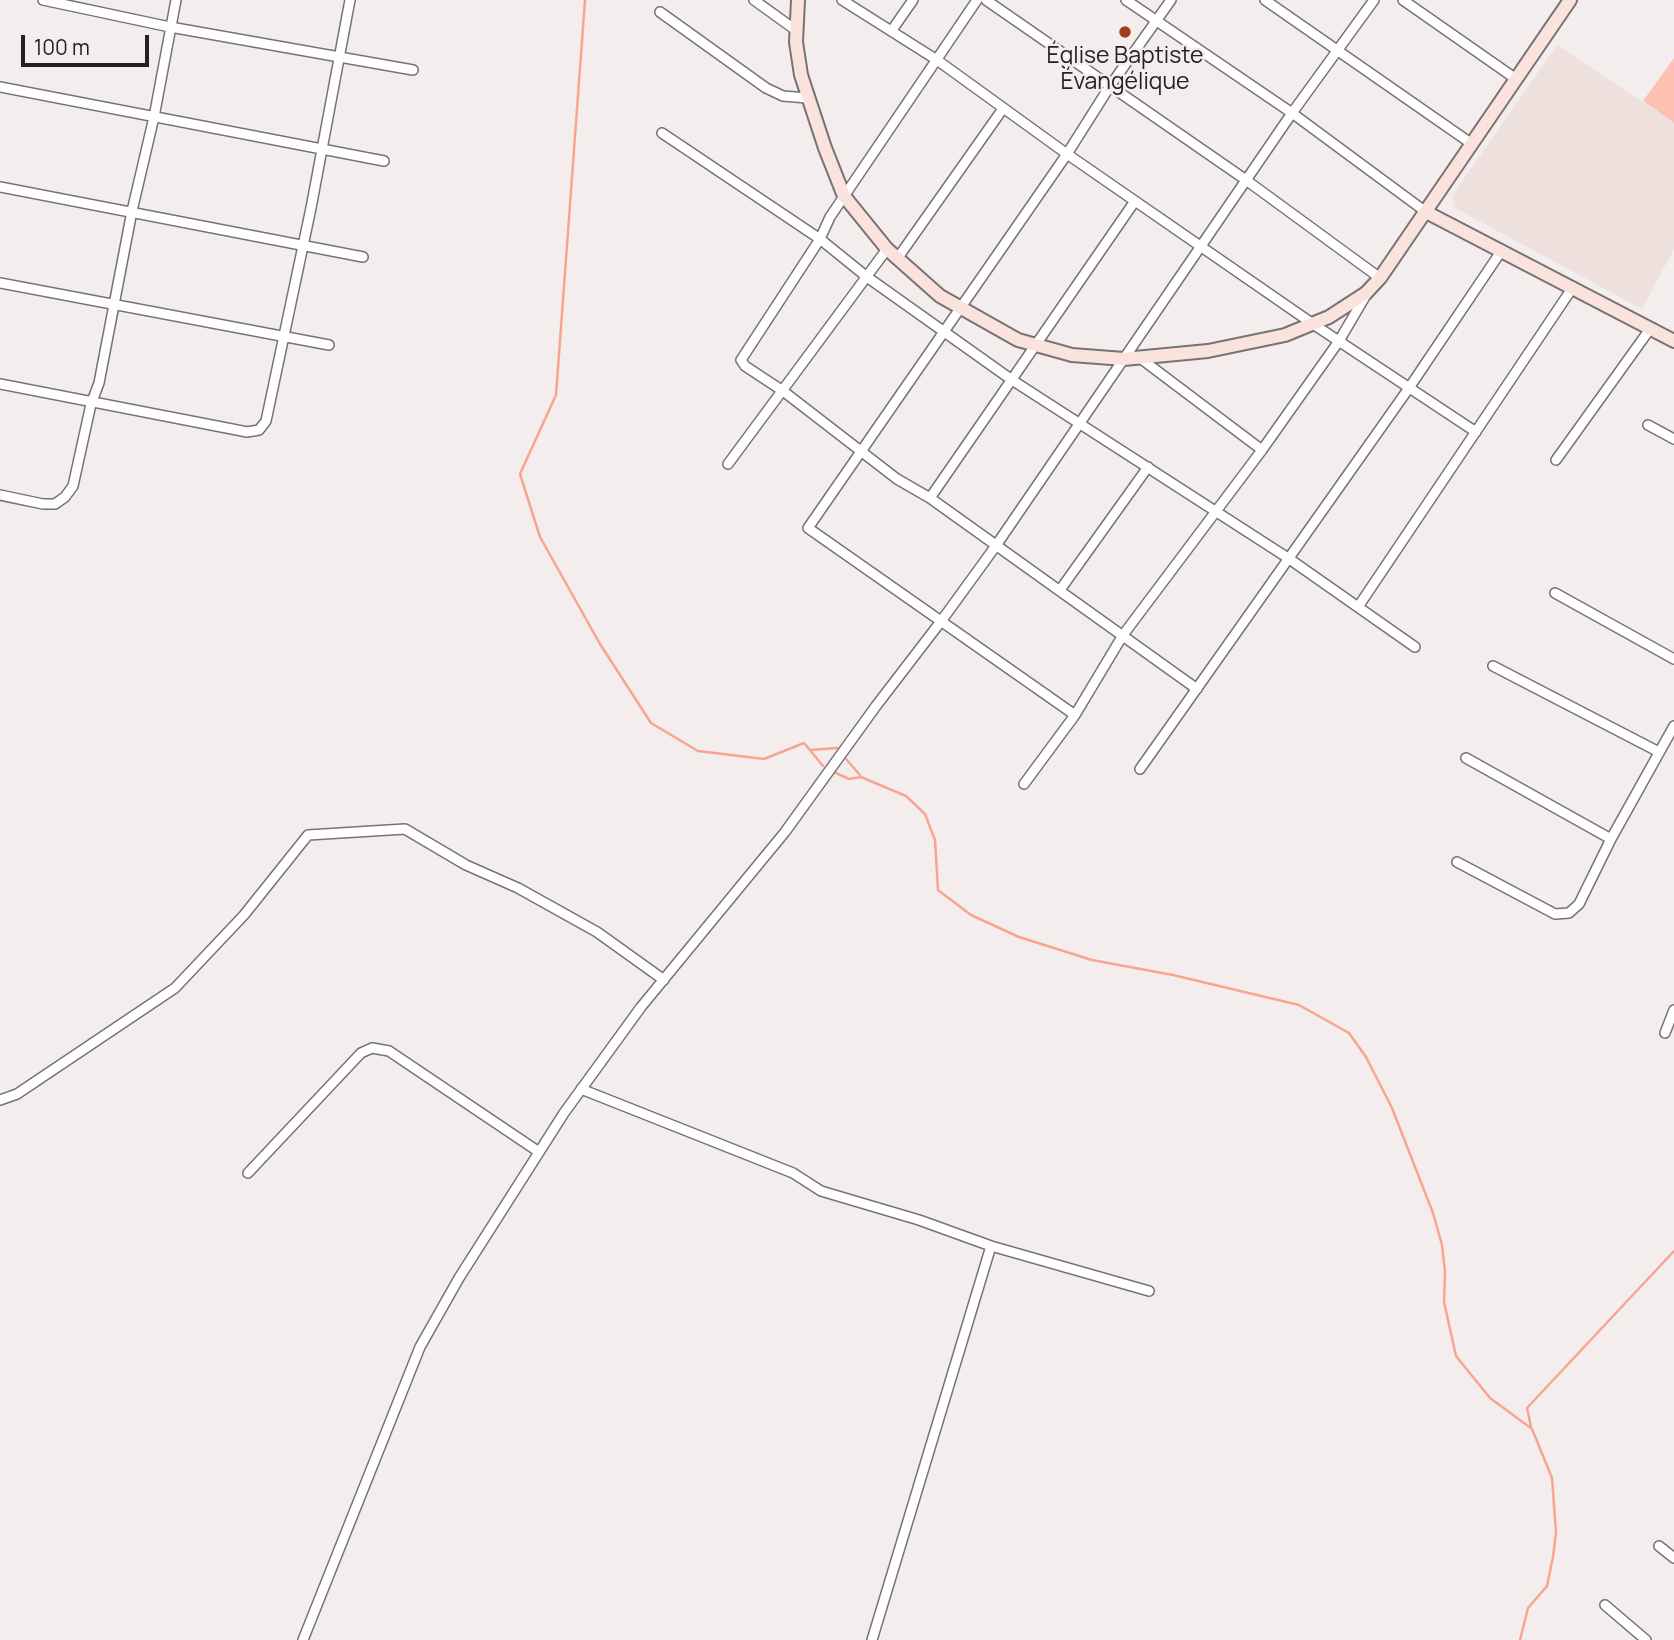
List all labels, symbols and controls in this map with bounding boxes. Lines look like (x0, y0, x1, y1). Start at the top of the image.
scale bar (24, 21, 152, 65)
marker: Église Baptiste Évangélique (1117, 24, 1133, 40)
text: 100 m (34, 33, 90, 61)
place label: Église Baptiste Évangélique (1047, 43, 1203, 97)

